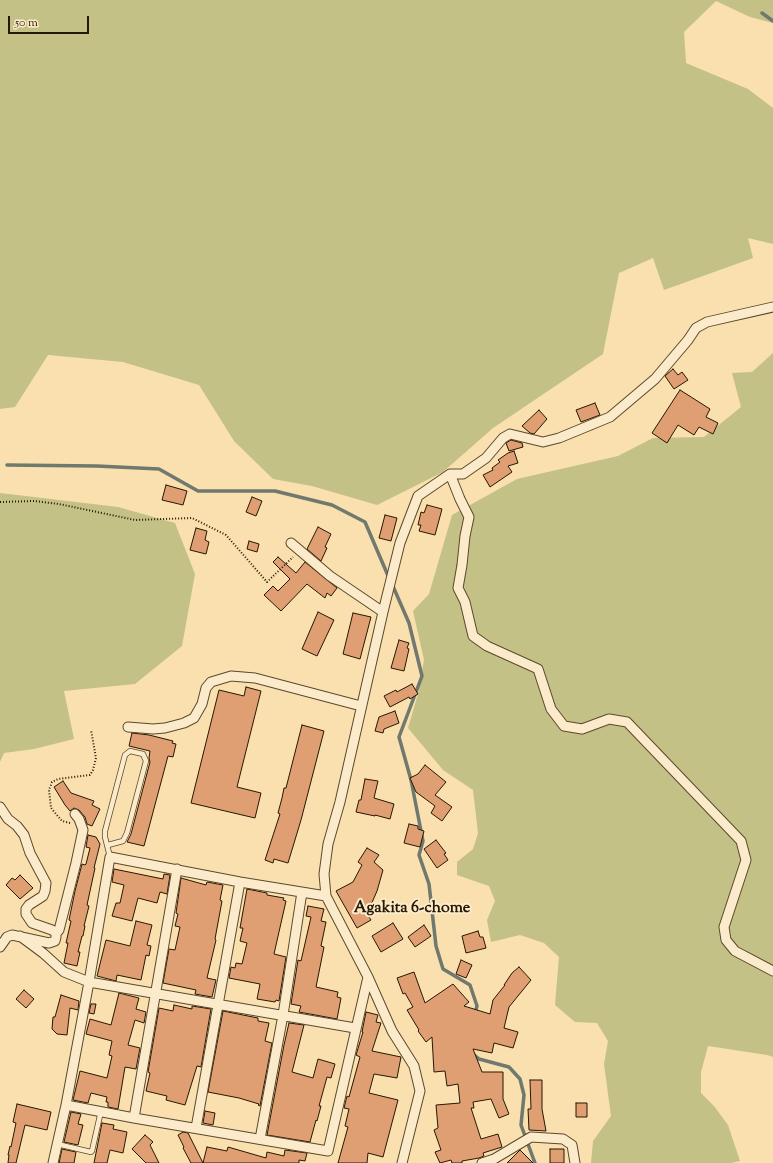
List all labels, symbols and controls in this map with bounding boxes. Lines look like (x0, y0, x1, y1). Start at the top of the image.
scale bar (10, 8, 91, 34)
text: 50 m (15, 14, 38, 32)
district label: Agakita 6-chome (354, 899, 470, 919)

